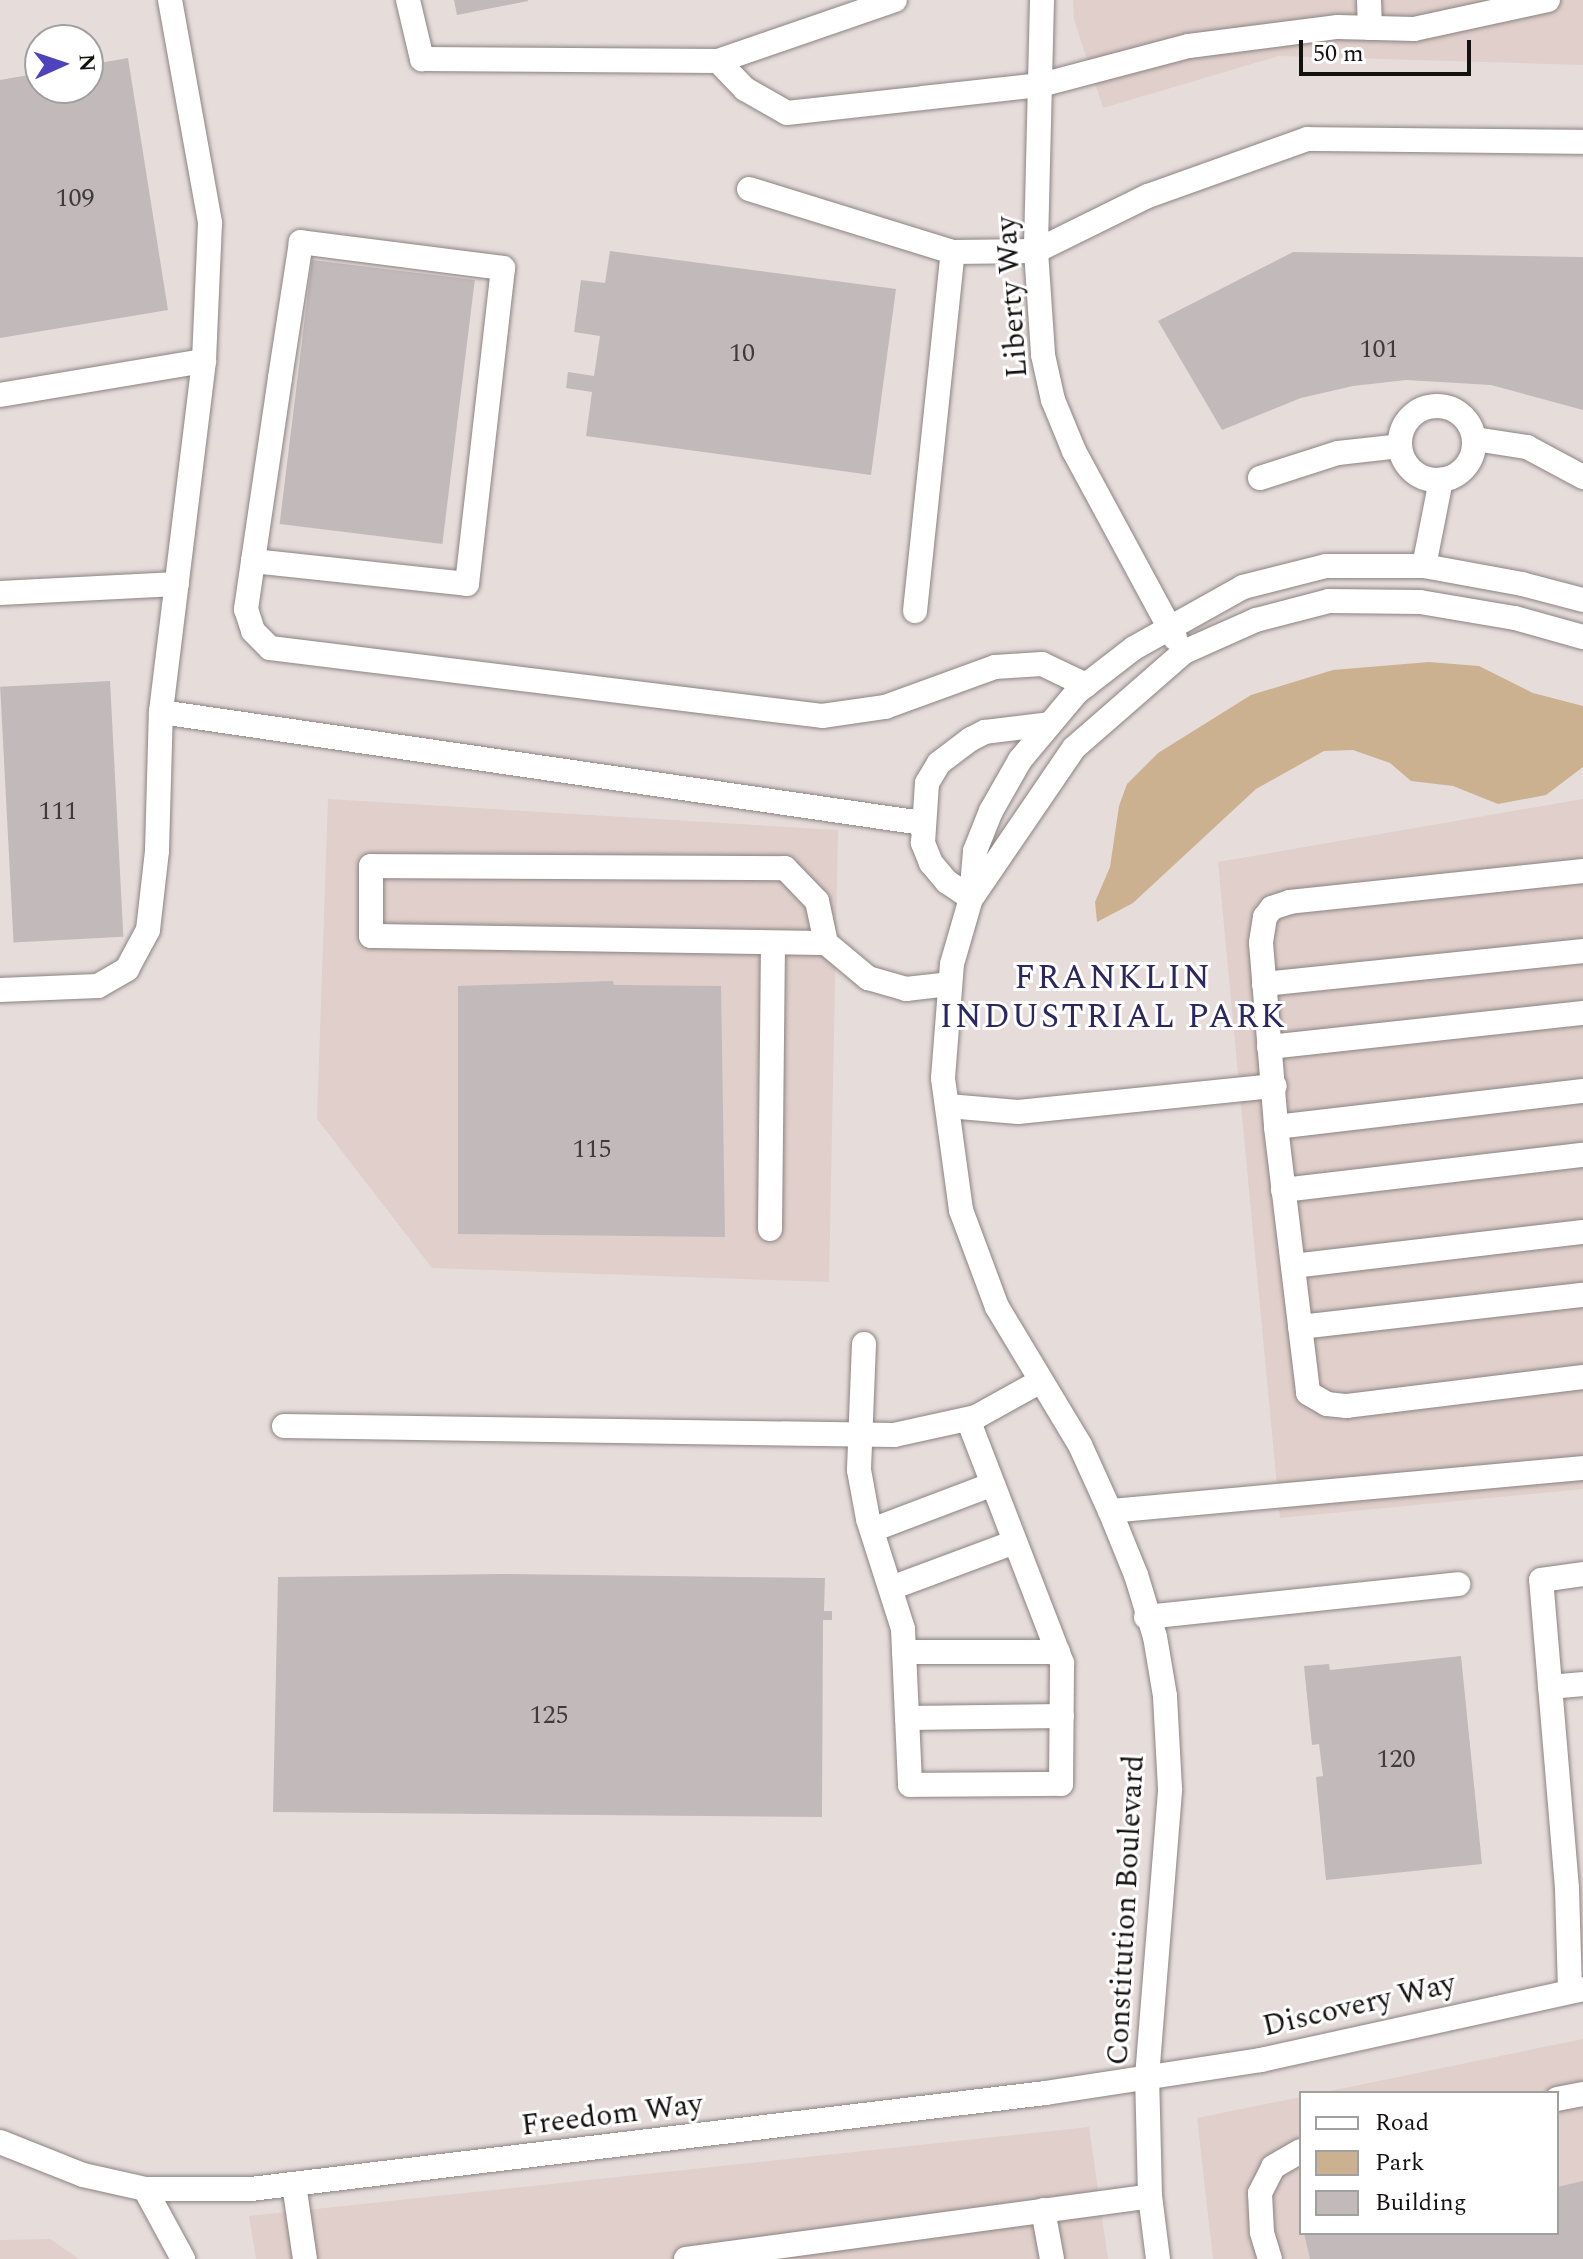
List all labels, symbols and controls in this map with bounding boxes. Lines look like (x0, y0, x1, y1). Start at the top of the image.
north arrow (24, 24, 104, 104)
scale bar (1303, 24, 1475, 74)
text: 50 m (1313, 36, 1364, 72)
text: N (70, 53, 103, 73)
house number: 109 (56, 183, 94, 215)
street label: Liberty Way (988, 215, 1036, 379)
house number: 101 (1360, 334, 1398, 366)
house number: 10 (729, 338, 755, 370)
house number: 111 (39, 796, 77, 828)
district label: FRANKLIN INDUSTRIAL PARK (939, 958, 1287, 1038)
house number: 115 (573, 1134, 611, 1166)
house number: 125 (530, 1700, 568, 1732)
house number: 120 (1377, 1744, 1415, 1776)
street label: Constitution Boulevard (1100, 1754, 1152, 2066)
street label: Discovery Way (1259, 1965, 1459, 2045)
street label: Freedom Way (519, 2086, 705, 2144)
legend (1299, 2091, 1559, 2235)
text: Road (1375, 2105, 1429, 2141)
text: Park (1375, 2145, 1425, 2181)
text: Building (1375, 2185, 1467, 2221)

